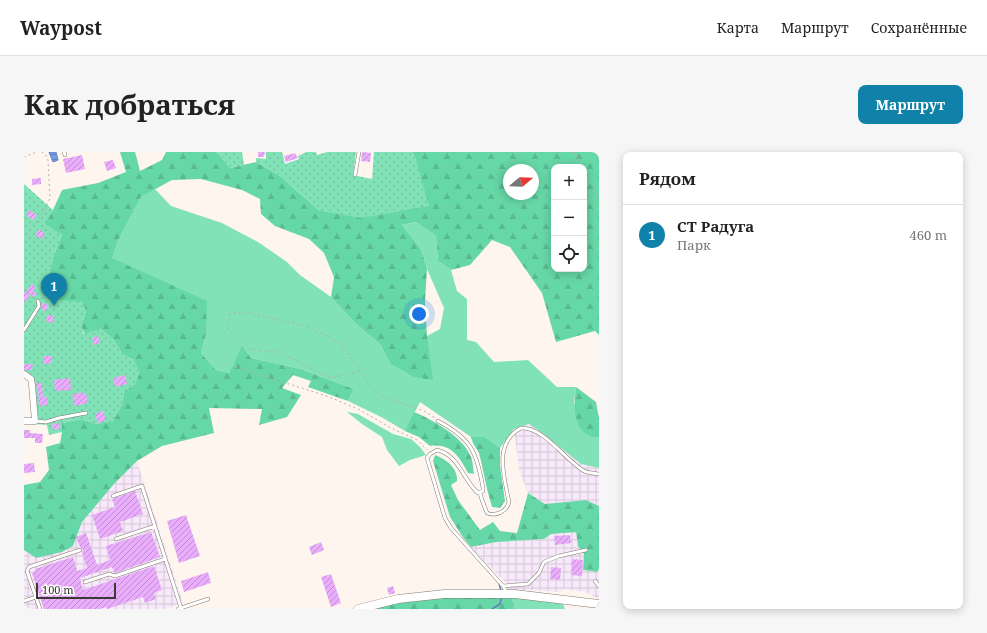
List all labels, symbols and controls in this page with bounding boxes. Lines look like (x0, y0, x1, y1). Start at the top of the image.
text: Waypost (20, 15, 102, 41)
text: Карта (717, 18, 759, 37)
text: Маршрут (781, 18, 849, 37)
text: Сохранённые (871, 18, 967, 37)
text: Как добраться (24, 85, 235, 123)
button: Маршрут (858, 85, 963, 124)
north arrow (503, 164, 539, 200)
map controls (551, 164, 587, 272)
button: + (551, 164, 587, 200)
text: Рядом (639, 167, 696, 190)
button: − (551, 200, 587, 236)
text: СТ Радуга (677, 216, 754, 236)
text: 1 (648, 226, 656, 244)
text: 460 m (910, 226, 947, 244)
button: locate (551, 236, 587, 272)
text: Парк (677, 236, 711, 254)
pin: 1 (41, 273, 67, 306)
your location (409, 304, 429, 324)
scale bar (36, 581, 116, 600)
text: 100 m (42, 582, 74, 597)

